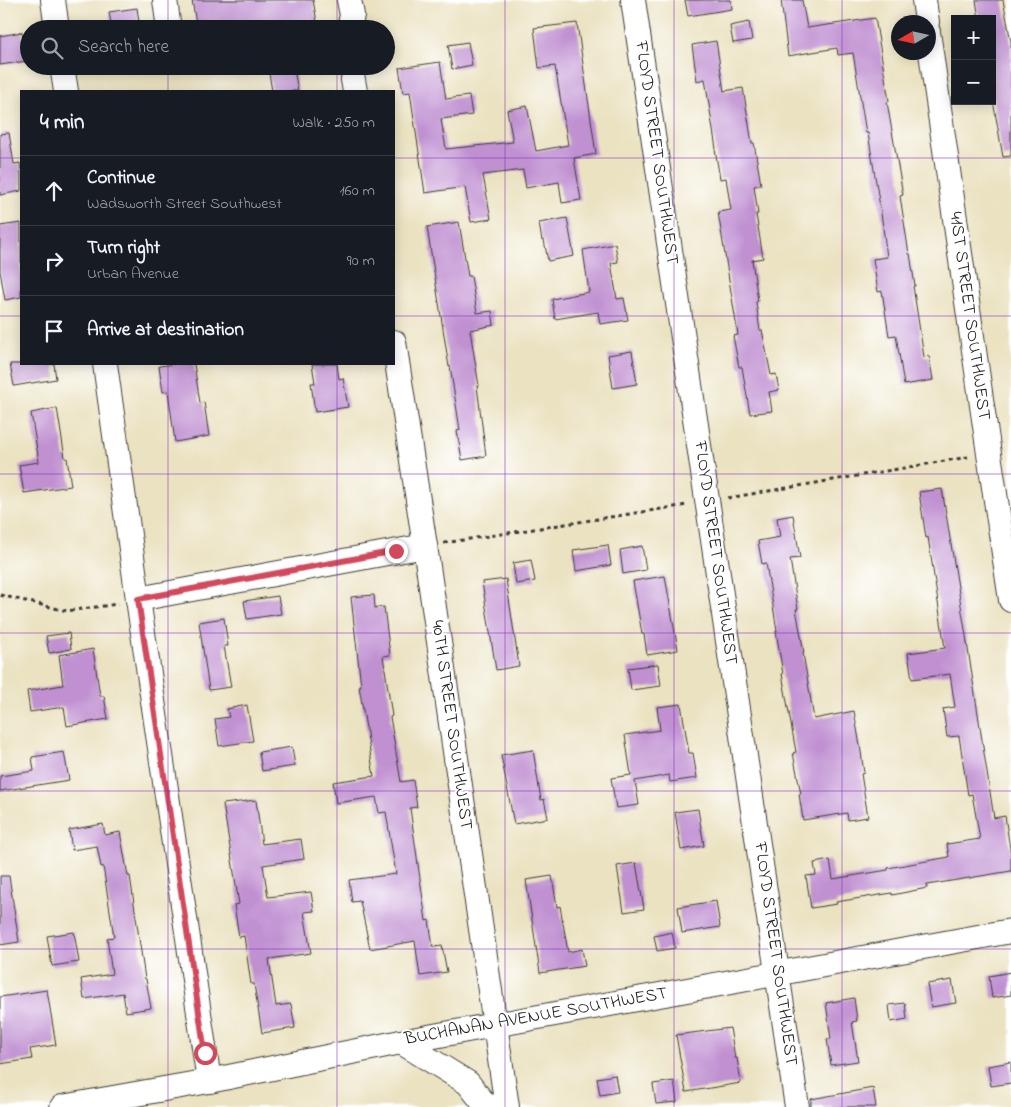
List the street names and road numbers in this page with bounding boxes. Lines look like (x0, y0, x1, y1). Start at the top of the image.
street label: FLOYD STREET SOUTHWEST (627, 39, 685, 267)
street label: 41ST STREET SOUTHWEST (941, 210, 997, 422)
street label: FLOYD STREET SOUTHWEST (686, 439, 744, 667)
street label: 40TH STREET SOUTHWEST (423, 619, 479, 831)
street label: FLOYD STREET SOUTHWEST (746, 840, 804, 1068)
street label: BUCHANAN AVENUE SOUTHWEST (402, 981, 669, 1053)

